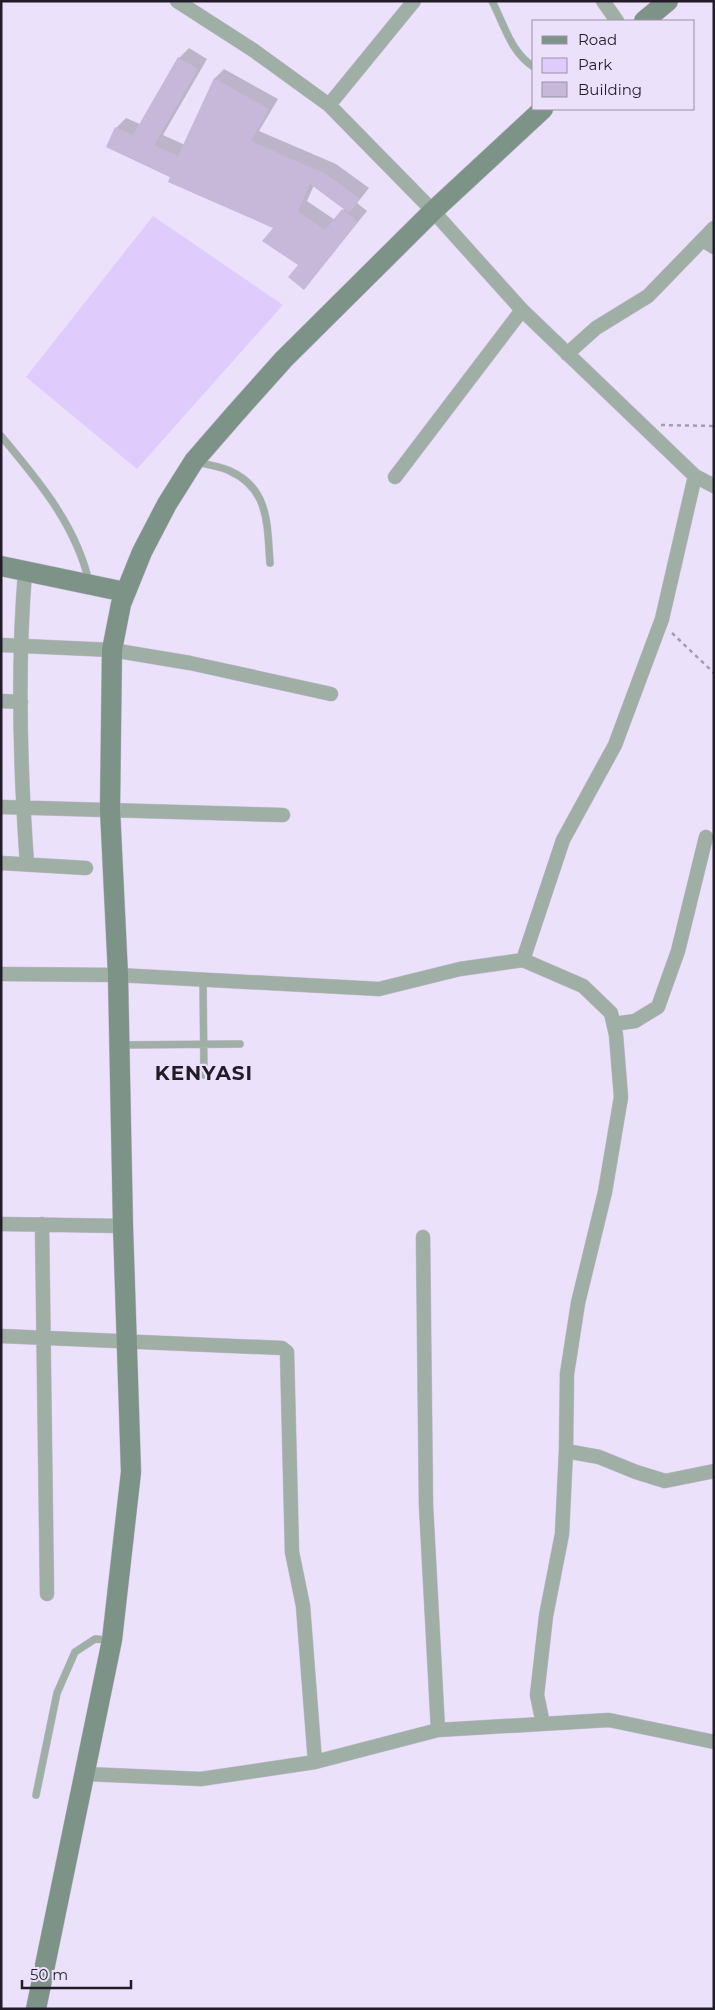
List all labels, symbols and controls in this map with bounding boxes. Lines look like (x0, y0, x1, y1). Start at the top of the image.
legend (532, 20, 695, 110)
text: Road (578, 30, 617, 49)
text: Park (578, 55, 612, 74)
text: Building (578, 80, 642, 99)
district label: KENYASI (155, 1061, 253, 1085)
scale bar (22, 1958, 131, 1990)
text: 50 m (30, 1965, 68, 1984)

